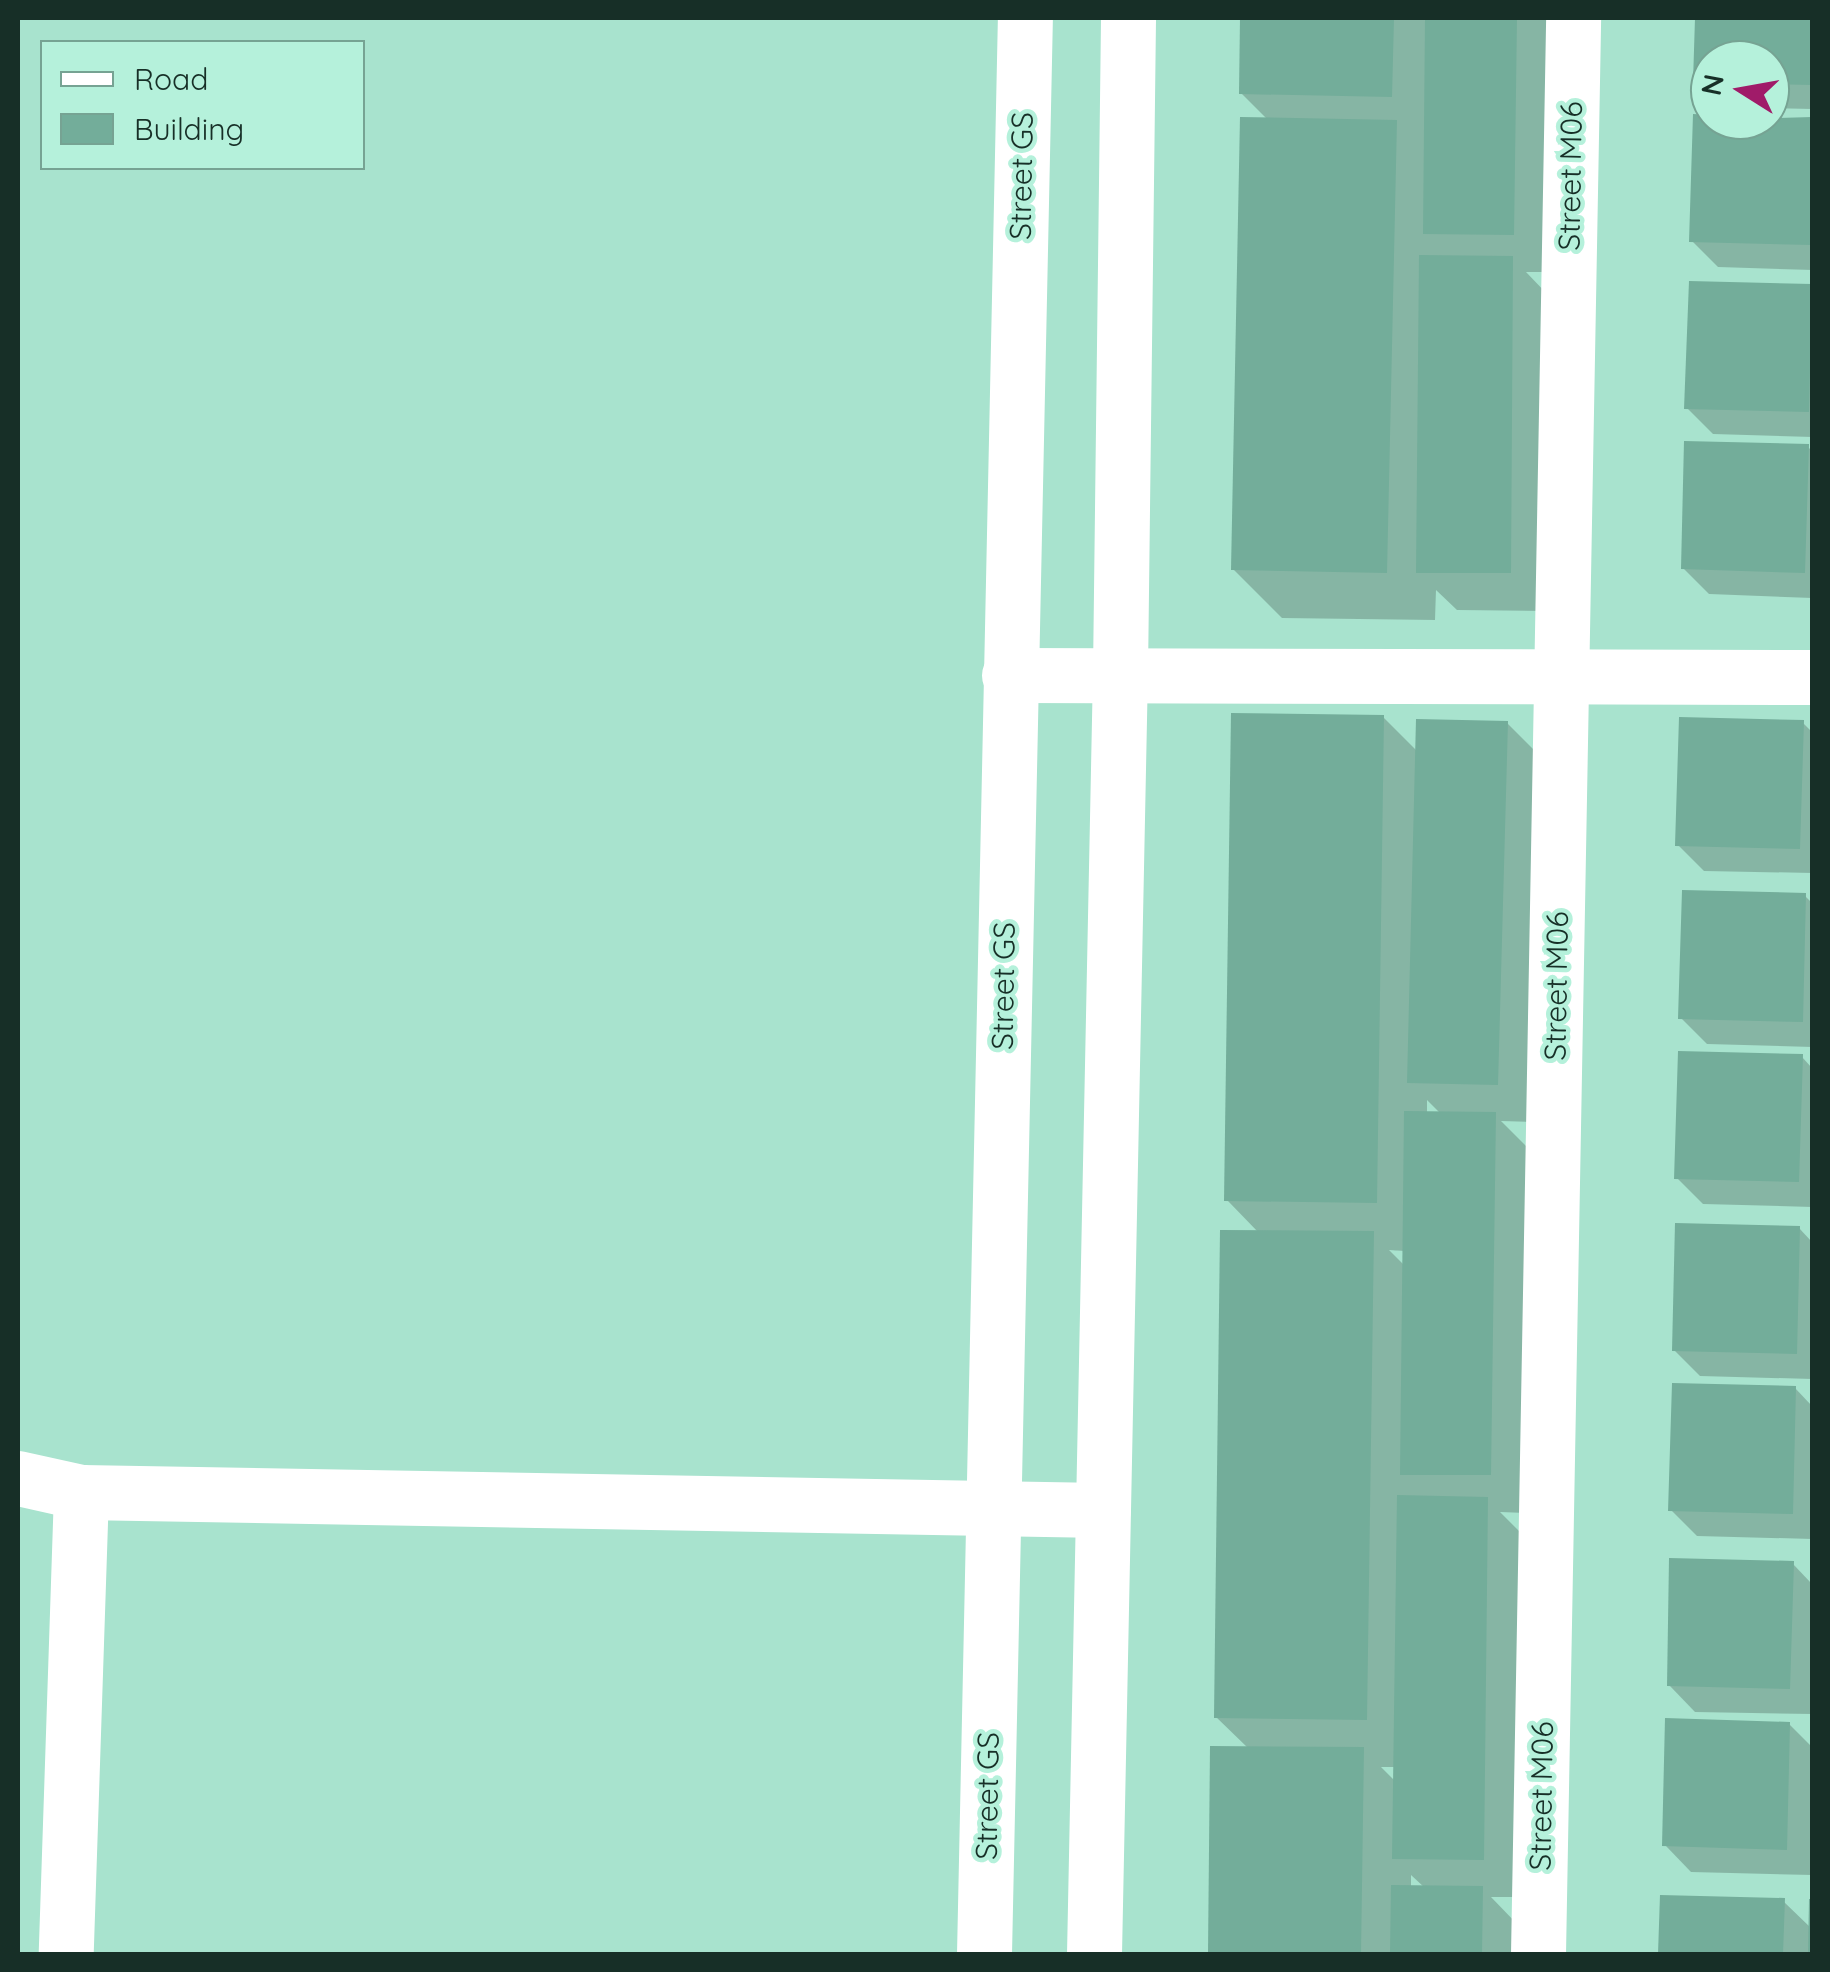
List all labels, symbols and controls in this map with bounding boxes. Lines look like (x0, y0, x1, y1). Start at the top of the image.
legend (40, 40, 365, 170)
north arrow (1690, 40, 1790, 140)
text: Road (134, 60, 208, 98)
text: N (1693, 71, 1731, 98)
street label: Street M06 (1551, 101, 1589, 251)
text: Building (134, 110, 244, 148)
street label: Street GS (1002, 112, 1040, 240)
street label: Street M06 (1537, 911, 1575, 1061)
street label: Street GS (984, 922, 1022, 1050)
street label: Street M06 (1522, 1721, 1560, 1871)
street label: Street GS (968, 1732, 1006, 1860)

